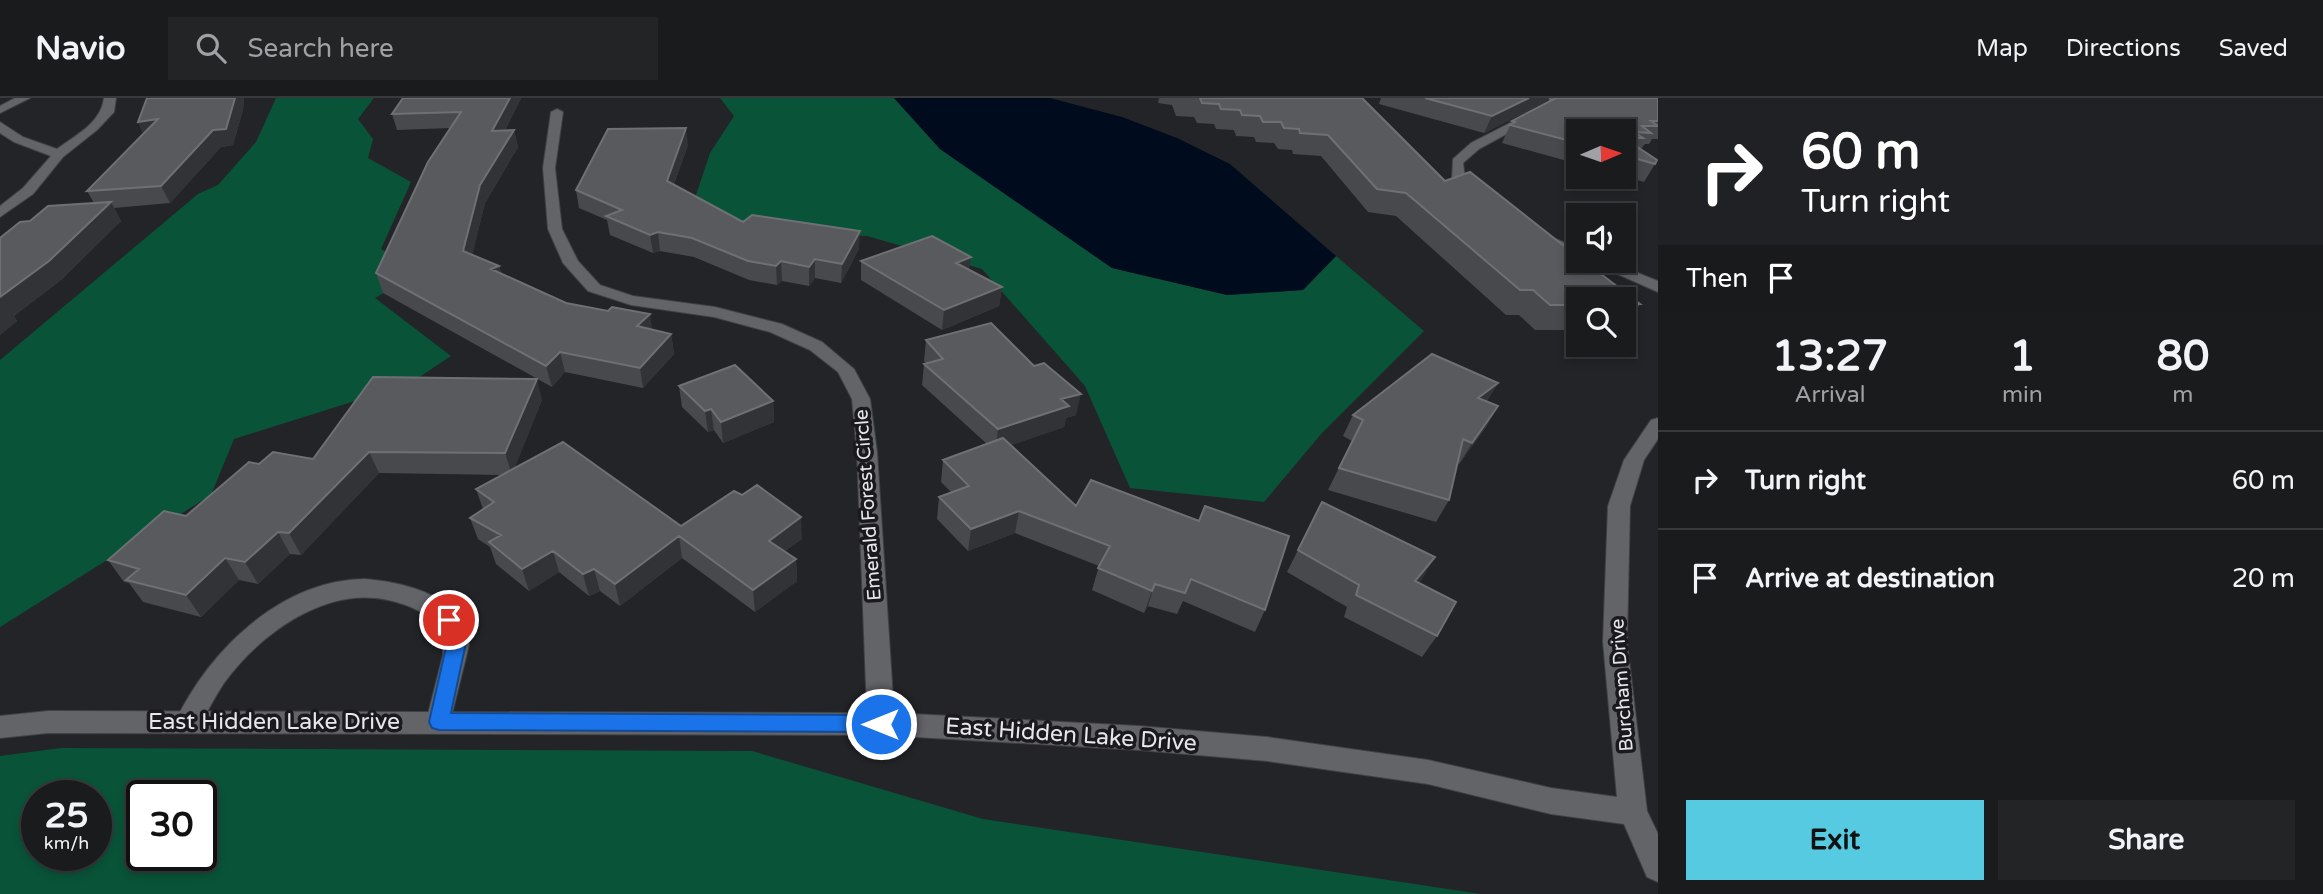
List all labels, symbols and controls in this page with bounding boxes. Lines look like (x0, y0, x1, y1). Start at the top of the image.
search box (168, 17, 658, 80)
text: Navio (35, 29, 126, 68)
icon: search (192, 29, 230, 67)
text: Search here (248, 33, 394, 64)
text: Map (1976, 34, 2028, 63)
text: Directions (2066, 34, 2181, 63)
text: Saved (2219, 34, 2288, 63)
north arrow (1566, 119, 1636, 189)
map controls (1566, 119, 1636, 357)
text: 60 m (1801, 123, 1920, 182)
icon: right (1686, 126, 1777, 217)
text: Turn right (1801, 183, 1950, 221)
button: sound (1566, 203, 1636, 273)
icon: arrive (1762, 259, 1800, 297)
text: Then (1686, 263, 1748, 294)
button: search (1566, 287, 1636, 357)
text: 13:27 (1772, 331, 1888, 382)
text: 1 (2009, 331, 2036, 382)
text: 80 (2157, 331, 2209, 382)
text: Arrival (1794, 381, 1865, 409)
text: min (2002, 381, 2043, 409)
text: m (2172, 381, 2193, 409)
street label: Emerald Forest Circle (850, 409, 886, 601)
icon: right (1686, 461, 1724, 499)
text: Turn right (1745, 465, 1866, 496)
text: 60 m (2232, 465, 2295, 496)
icon: arrive (1686, 559, 1724, 597)
text: Arrive at destination (1745, 563, 1995, 594)
text: 20 m (2232, 563, 2295, 594)
pin (419, 590, 479, 650)
icon: arrive (430, 601, 468, 639)
street label: Burcham Drive (1606, 618, 1638, 752)
position arrow (844, 687, 918, 761)
street label: East Hidden Lake Drive (148, 708, 400, 736)
street label: East Hidden Lake Drive (944, 712, 1198, 758)
speed limit sign: 30 (126, 780, 217, 871)
text: 25 (45, 795, 88, 837)
button: Exit (1686, 800, 1984, 880)
button: Share (1998, 800, 2295, 880)
text: km/h (44, 832, 89, 854)

